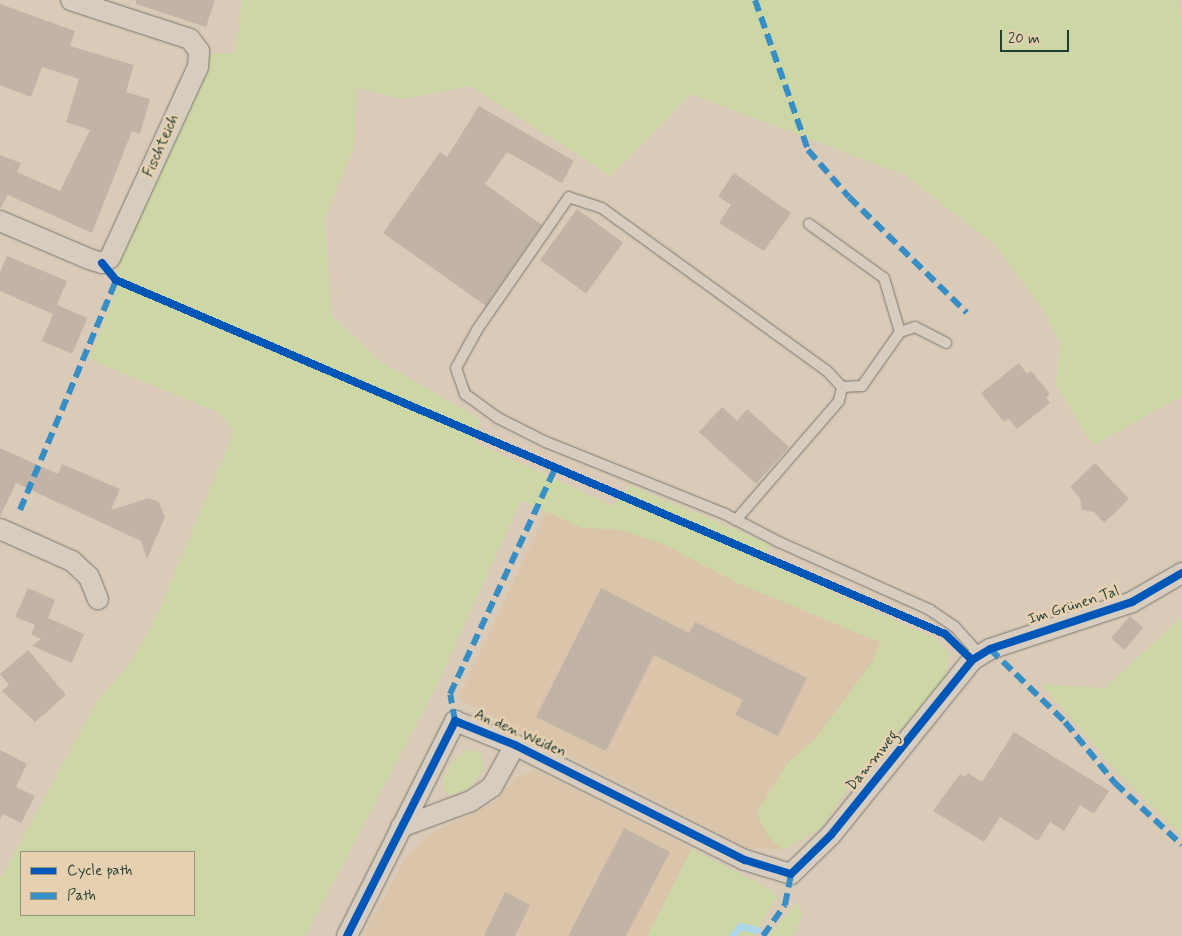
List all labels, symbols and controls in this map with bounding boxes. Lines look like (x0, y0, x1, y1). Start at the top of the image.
scale bar (1002, 20, 1071, 52)
text: 20 m (1008, 29, 1040, 49)
street label: Fischteich (140, 112, 184, 180)
street label: Im Grünen Tal (1027, 583, 1121, 629)
street label: An den Weiden (473, 706, 567, 762)
street label: Dammweg (843, 727, 903, 795)
legend (20, 851, 195, 916)
text: Cycle path (67, 861, 132, 881)
text: Path (67, 886, 96, 906)

